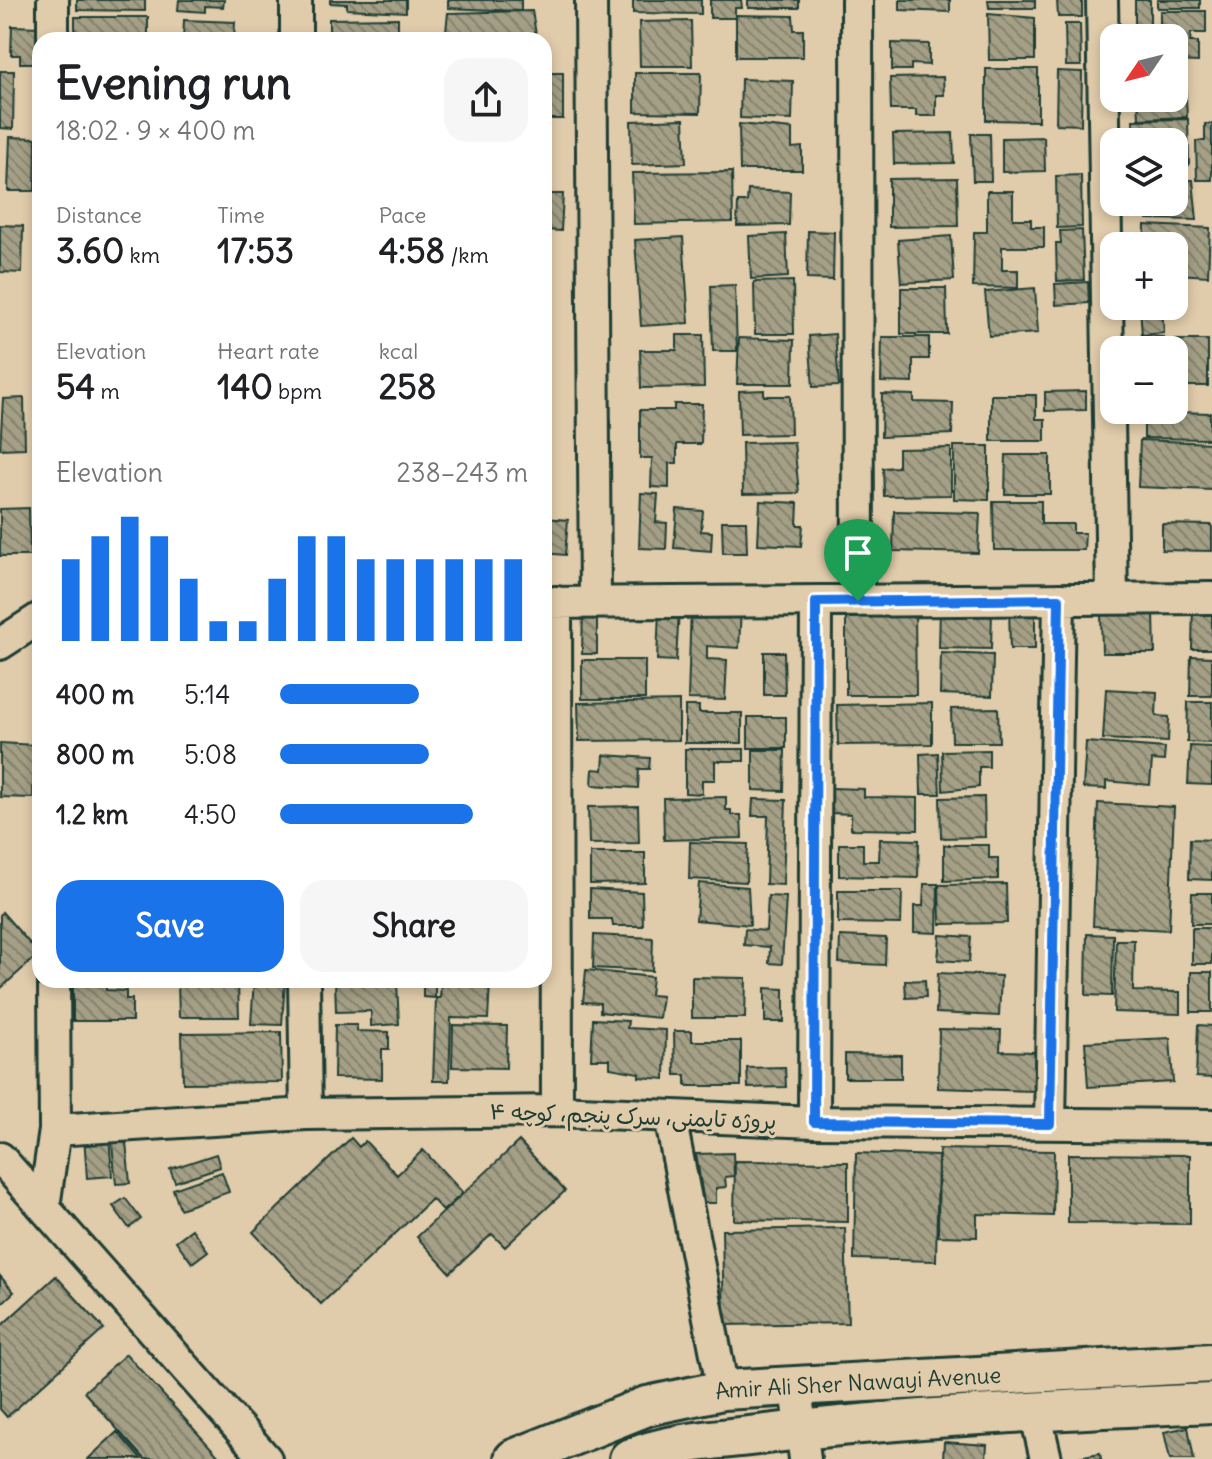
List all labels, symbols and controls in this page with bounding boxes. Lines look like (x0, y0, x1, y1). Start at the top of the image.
north arrow (1100, 24, 1188, 112)
map controls (1100, 24, 1188, 424)
text: Evening run (56, 56, 291, 111)
button: share (444, 58, 528, 142)
text: 18:02 · 9 × 400 m (56, 114, 255, 147)
button: layers (1100, 128, 1188, 216)
text: Distance (56, 201, 142, 229)
text: Time (217, 201, 265, 229)
text: Pace (379, 201, 426, 229)
text: 3.60 (56, 229, 124, 272)
text: 17:53 (217, 229, 294, 272)
text: 4:58 (379, 229, 445, 272)
button: + (1100, 232, 1188, 320)
text: km (124, 241, 160, 269)
text: /km (445, 241, 489, 269)
button: − (1100, 336, 1188, 424)
text: Elevation (56, 337, 146, 365)
text: Heart rate (217, 337, 319, 365)
text: kcal (379, 337, 418, 365)
text: 54 (56, 365, 95, 408)
text: 140 (217, 365, 273, 408)
text: 258 (379, 365, 436, 408)
text: m (95, 377, 120, 405)
text: bpm (273, 377, 322, 405)
text: Elevation (56, 456, 163, 489)
text: 238–243 m (397, 456, 528, 489)
pin (824, 519, 892, 601)
icon: arrive (836, 531, 880, 575)
text: 400 m (56, 678, 134, 711)
text: 5:14 (184, 678, 230, 711)
text: 800 m (56, 738, 134, 771)
text: 5:08 (184, 738, 237, 771)
text: 1.2 km (56, 798, 128, 831)
text: 4:50 (184, 798, 237, 831)
button: Save (56, 880, 284, 972)
button: Share (300, 880, 528, 972)
street label: پروژه تایمنی، سرک پنجم، کوچه ۴ (489, 1097, 777, 1138)
street label: Amir Ali Sher Nawayi Avenue (712, 1361, 1002, 1405)

